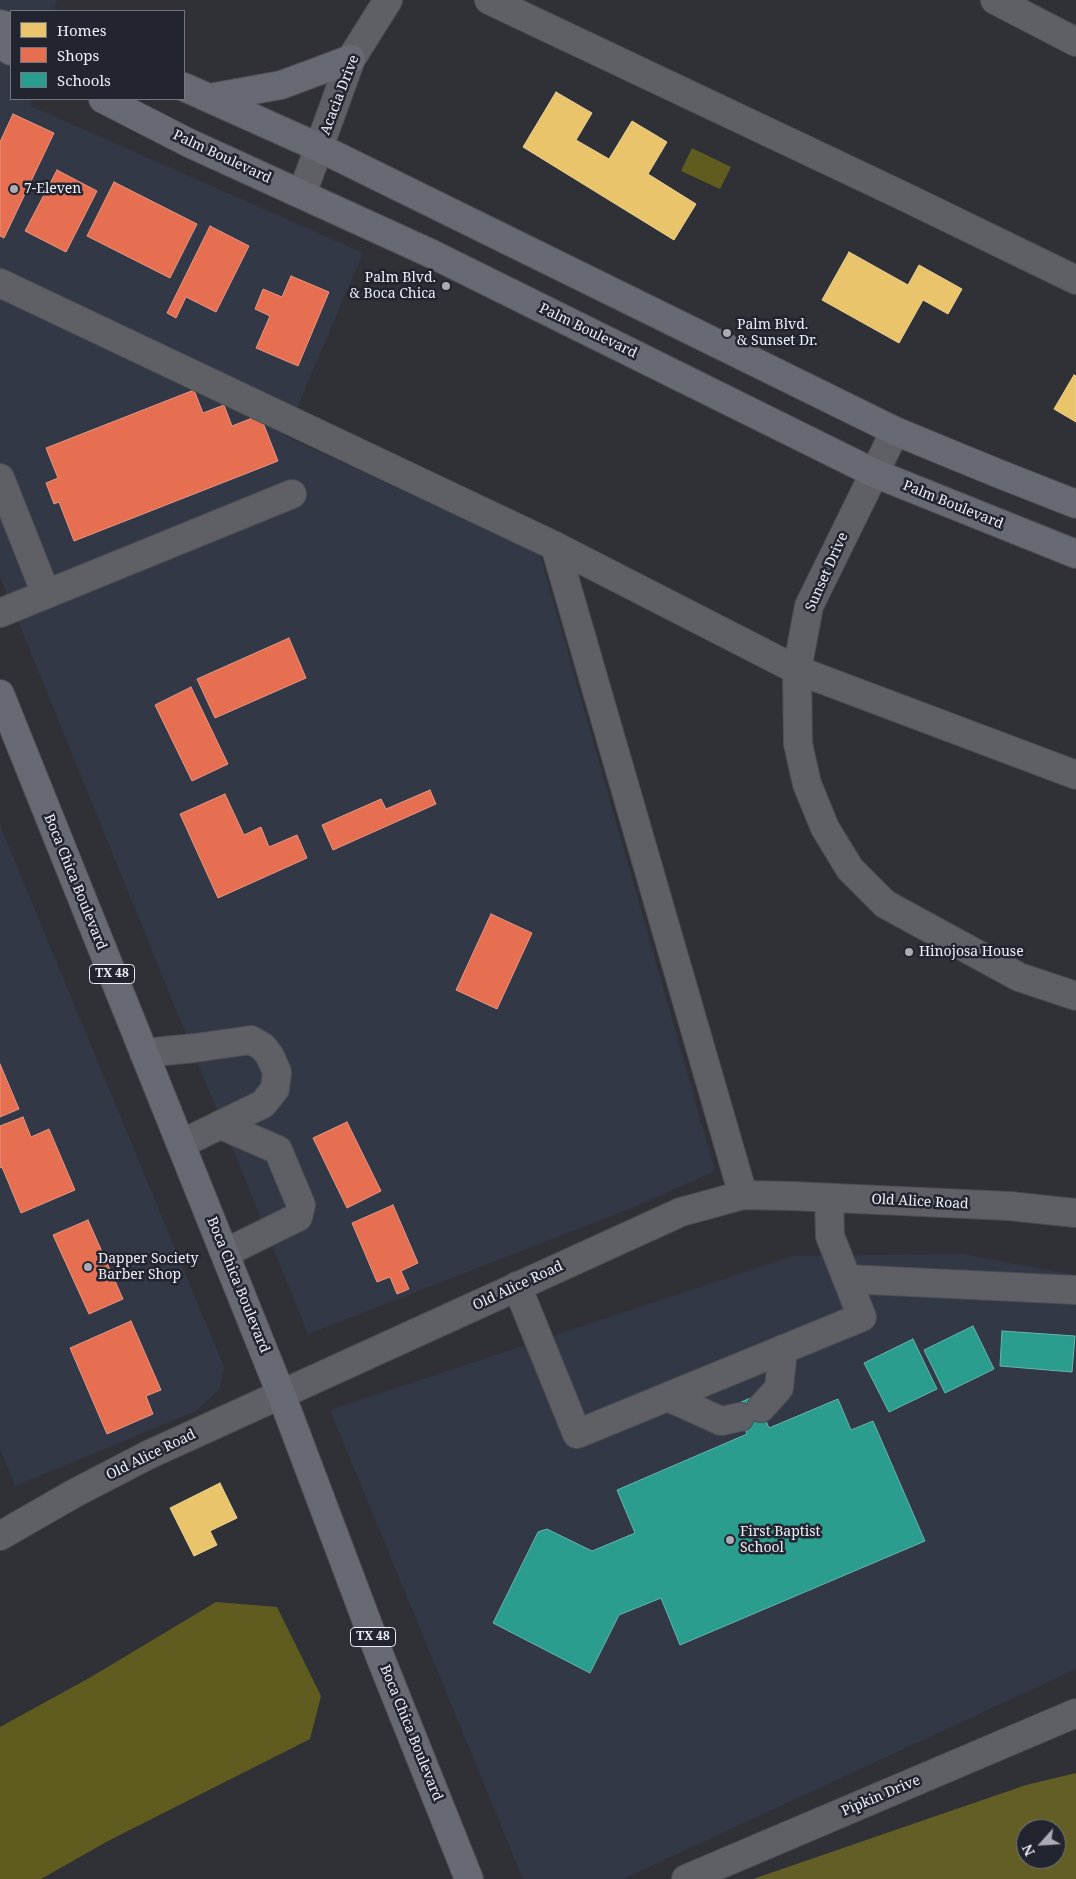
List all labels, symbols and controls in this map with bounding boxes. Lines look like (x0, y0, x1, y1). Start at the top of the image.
legend (10, 10, 185, 100)
text: Homes (57, 20, 107, 40)
text: Shops (57, 45, 99, 65)
street label: Acacia Drive (317, 53, 363, 137)
text: Schools (57, 70, 111, 90)
street label: Palm Boulevard (170, 127, 274, 187)
place label: 7-Eleven (24, 181, 81, 197)
marker: 7-Eleven (8, 183, 20, 195)
place label: Palm Blvd. & Boca Chica (350, 270, 436, 302)
marker: Palm Blvd. & Boca Chica (440, 280, 452, 292)
street label: Palm Boulevard (536, 300, 640, 362)
place label: Palm Blvd. & Sunset Dr. (737, 317, 817, 350)
marker: Palm Blvd. & Sunset Dr. (721, 327, 733, 339)
street label: Palm Boulevard (900, 477, 1006, 533)
street label: Sunset Drive (802, 530, 852, 614)
street label: Boca Chica Boulevard (40, 812, 110, 952)
place label: Hinojosa House (919, 944, 1024, 960)
marker: Hinojosa House (903, 946, 915, 958)
road number: TX 48 (90, 964, 134, 984)
street label: Old Alice Road (871, 1191, 969, 1213)
street label: Boca Chica Boulevard (203, 1215, 273, 1355)
place label: Dapper Society Barber Shop (98, 1251, 198, 1284)
street label: Old Alice Road (470, 1258, 566, 1314)
marker: Dapper Society Barber Shop (82, 1261, 94, 1273)
street label: Old Alice Road (104, 1426, 198, 1484)
place label: First Baptist School (740, 1524, 820, 1556)
marker: First Baptist School (724, 1534, 736, 1546)
road number: TX 48 (350, 1628, 396, 1646)
street label: Boca Chica Boulevard (376, 1663, 446, 1803)
street label: Pipkin Drive (839, 1772, 923, 1820)
north arrow (1016, 1819, 1066, 1869)
text: N (1017, 1841, 1039, 1859)

